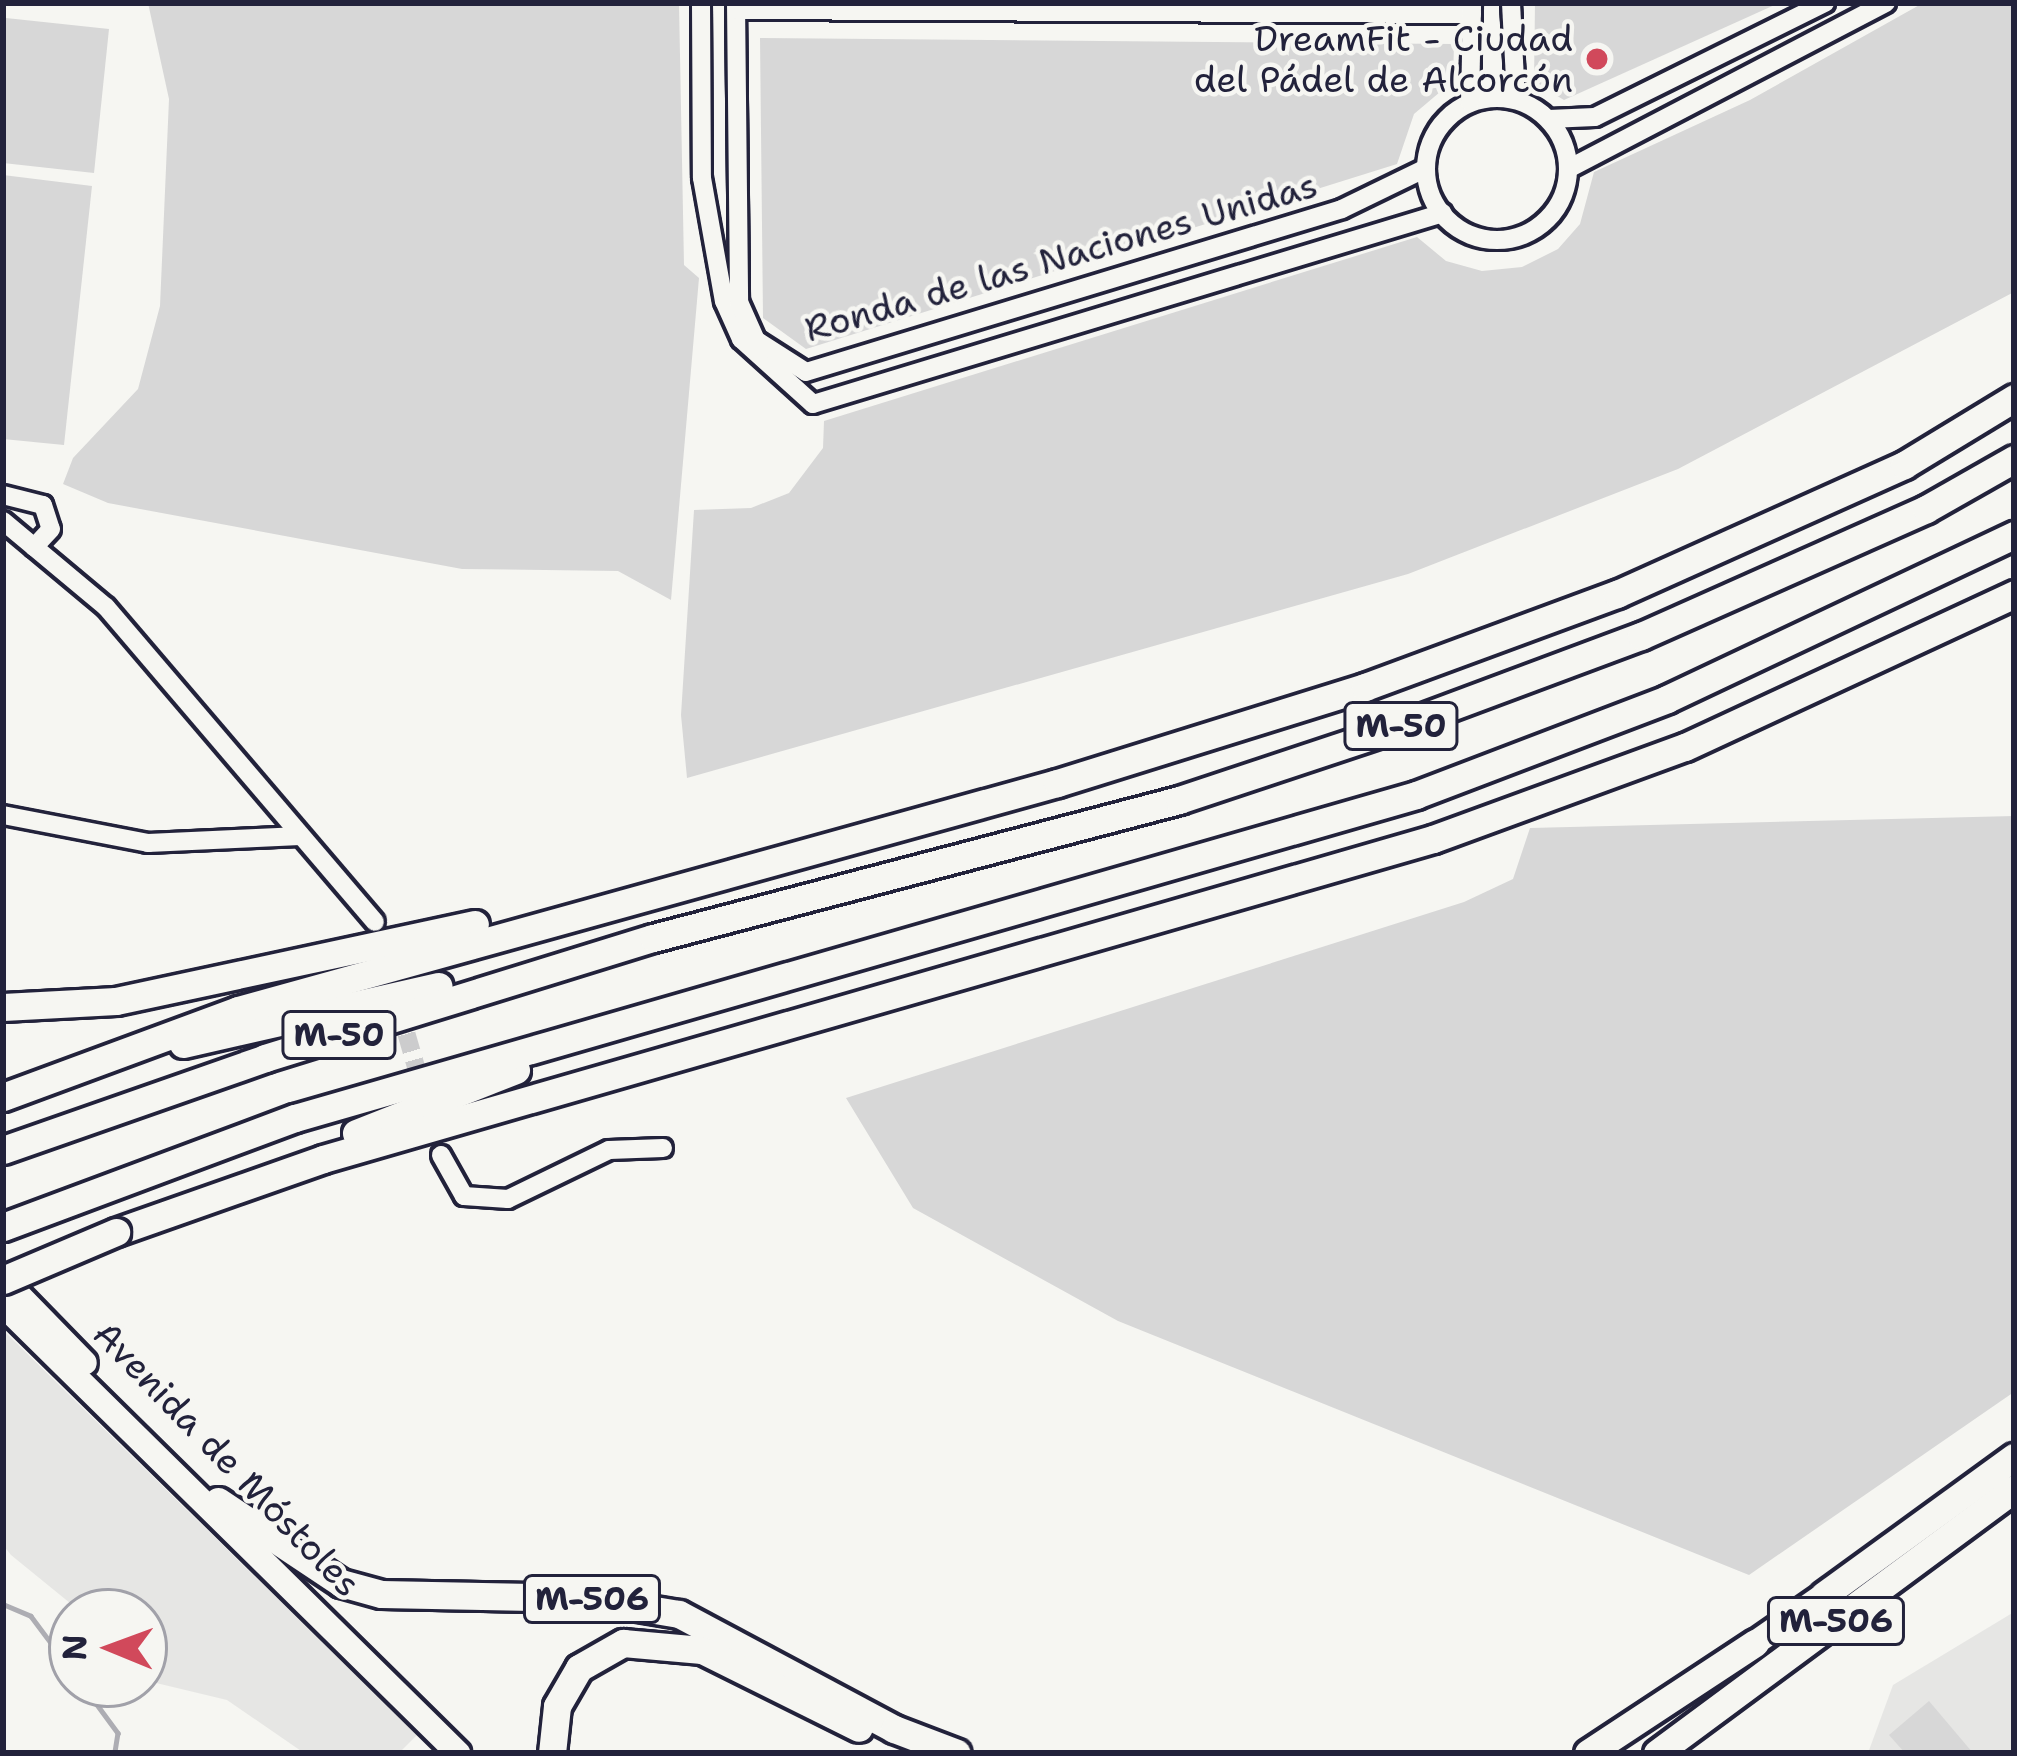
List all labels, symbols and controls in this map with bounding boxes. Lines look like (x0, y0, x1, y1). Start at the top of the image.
place label: DreamFit - Ciudad del Pádel de Alcorcón (1194, 16, 1573, 101)
marker: DreamFit - Ciudad del Pádel de Alcorcón (1584, 46, 1610, 72)
street label: Ronda de las Naciones Unidas (800, 163, 1322, 351)
road number: M-50 (1341, 699, 1461, 753)
road number: M-50 (279, 1008, 399, 1062)
street label: Avenida de Móstoles (84, 1312, 370, 1606)
road number: M-506 (520, 1572, 664, 1626)
north arrow (48, 1588, 168, 1708)
road number: M-506 (1764, 1594, 1908, 1648)
text: N (52, 1634, 97, 1661)

